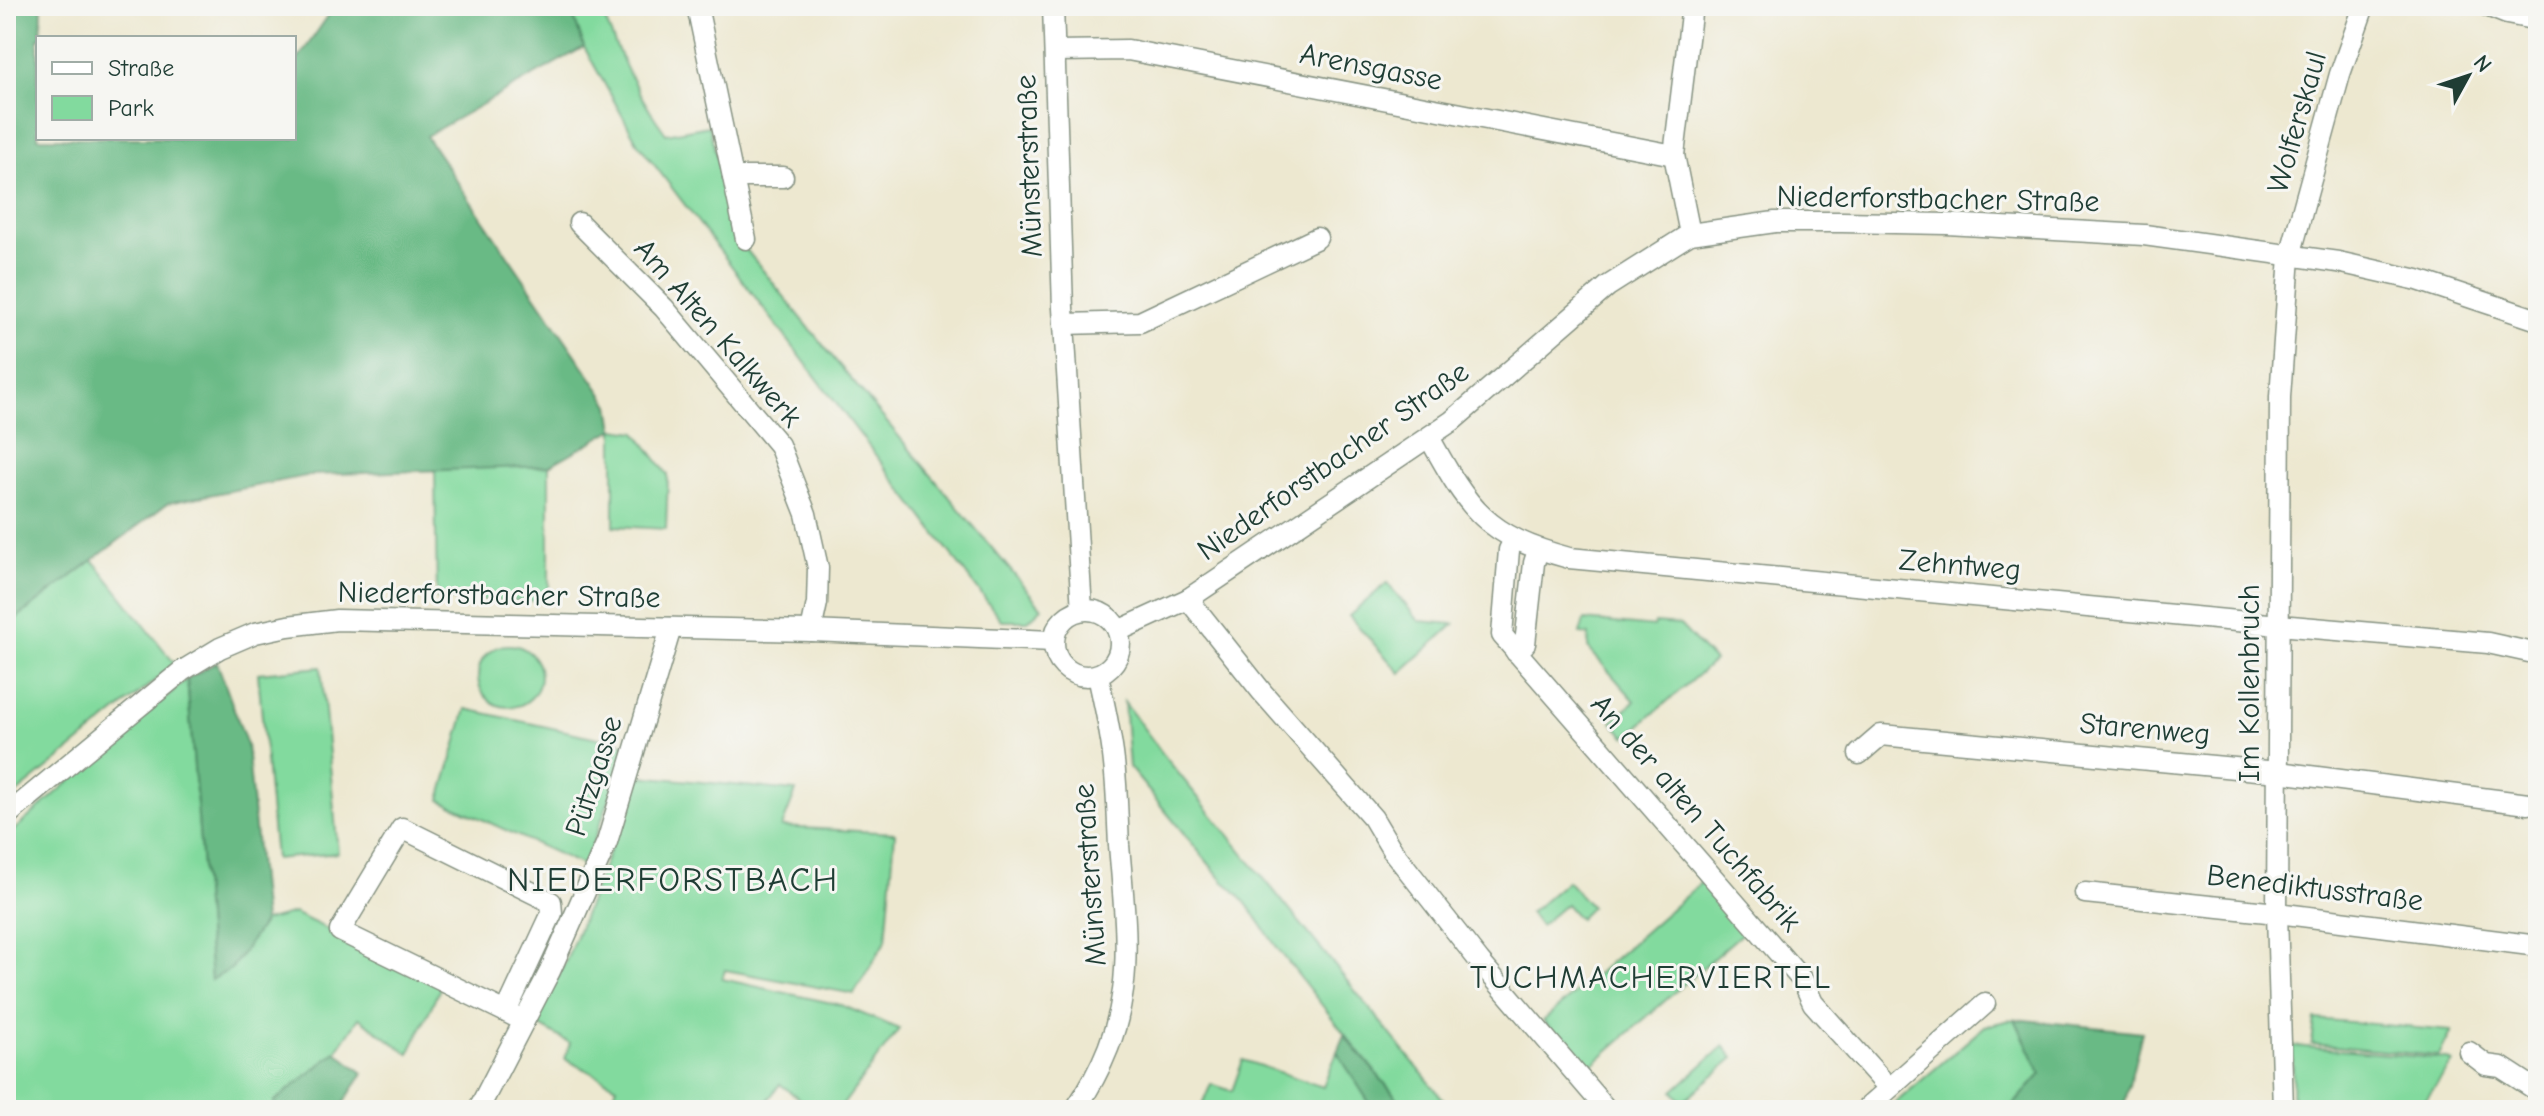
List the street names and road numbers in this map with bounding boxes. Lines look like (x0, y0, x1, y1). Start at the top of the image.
street label: Arensgasse (1297, 36, 1445, 98)
street label: Wolferskaul (2260, 47, 2334, 197)
street label: Münsterstraße (1008, 74, 1050, 258)
street label: Niederforstbacher Straße (1776, 179, 2100, 219)
street label: Am Alten Kalkwerk (627, 232, 810, 435)
street label: Niederforstbacher Straße (1191, 354, 1475, 568)
street label: Zehntweg (1898, 542, 2022, 588)
street label: Niederforstbacher Straße (337, 575, 661, 615)
street label: Im Kollenbruch (2232, 584, 2267, 782)
street label: An der alten Tuchfabrik (1584, 687, 1809, 939)
street label: Starenweg (2078, 706, 2212, 752)
street label: Pützgasse (558, 711, 630, 841)
street label: Münsterstraße (1066, 783, 1114, 967)
street label: Benediktusstraße (2205, 857, 2425, 919)

